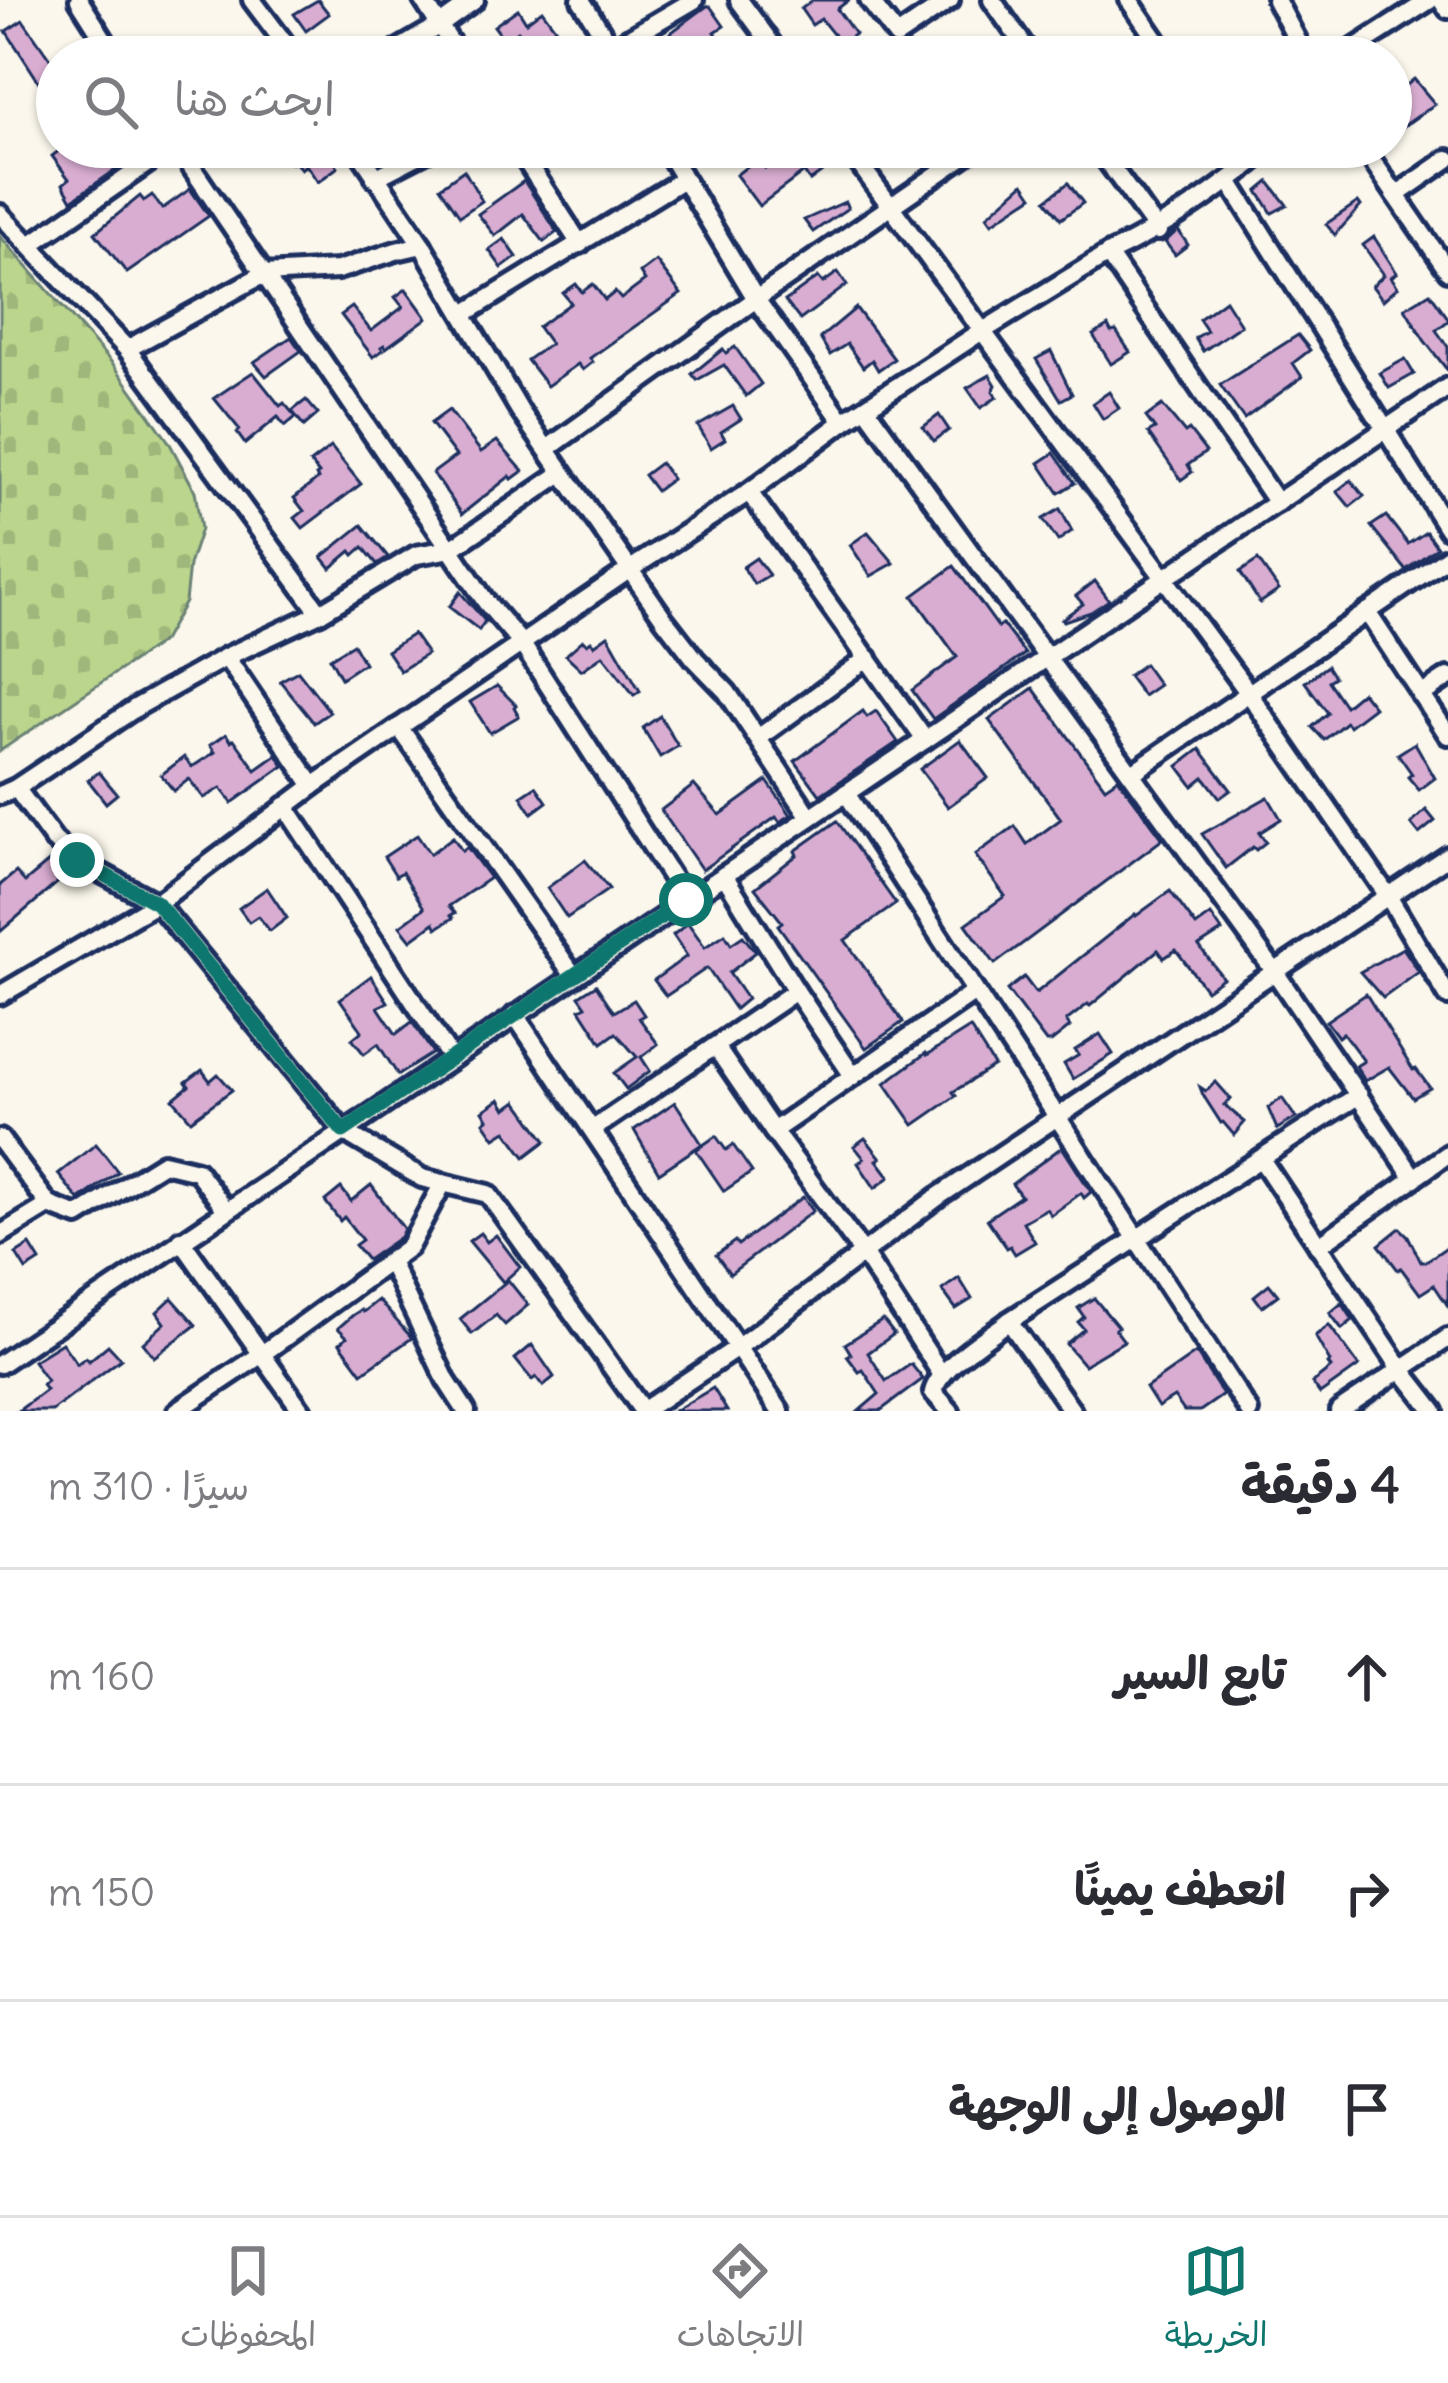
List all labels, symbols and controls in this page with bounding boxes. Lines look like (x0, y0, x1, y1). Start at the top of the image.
search box (36, 36, 1412, 168)
icon: search (78, 69, 144, 135)
text: ابحث هنا (174, 71, 335, 127)
route end (50, 833, 104, 887)
route start (659, 873, 713, 927)
text: 4 دقيقة (1241, 1453, 1400, 1517)
text: سيرًا · 310 m (48, 1462, 249, 1511)
icon: ahead (1334, 1644, 1400, 1710)
text: تابع السير (1115, 1645, 1286, 1701)
text: 160 m (48, 1652, 155, 1701)
icon: right (1334, 1860, 1400, 1926)
text: انعطف يمينًا (1074, 1861, 1286, 1917)
text: 150 m (48, 1868, 155, 1917)
icon: arrive (1334, 2076, 1400, 2142)
text: الوصول إلى الوجهة (948, 2077, 1286, 2133)
tab: المحفوظات (180, 2238, 316, 2364)
tab: الاتجاهات (677, 2238, 804, 2364)
tab: الخريطة (1165, 2238, 1268, 2364)

